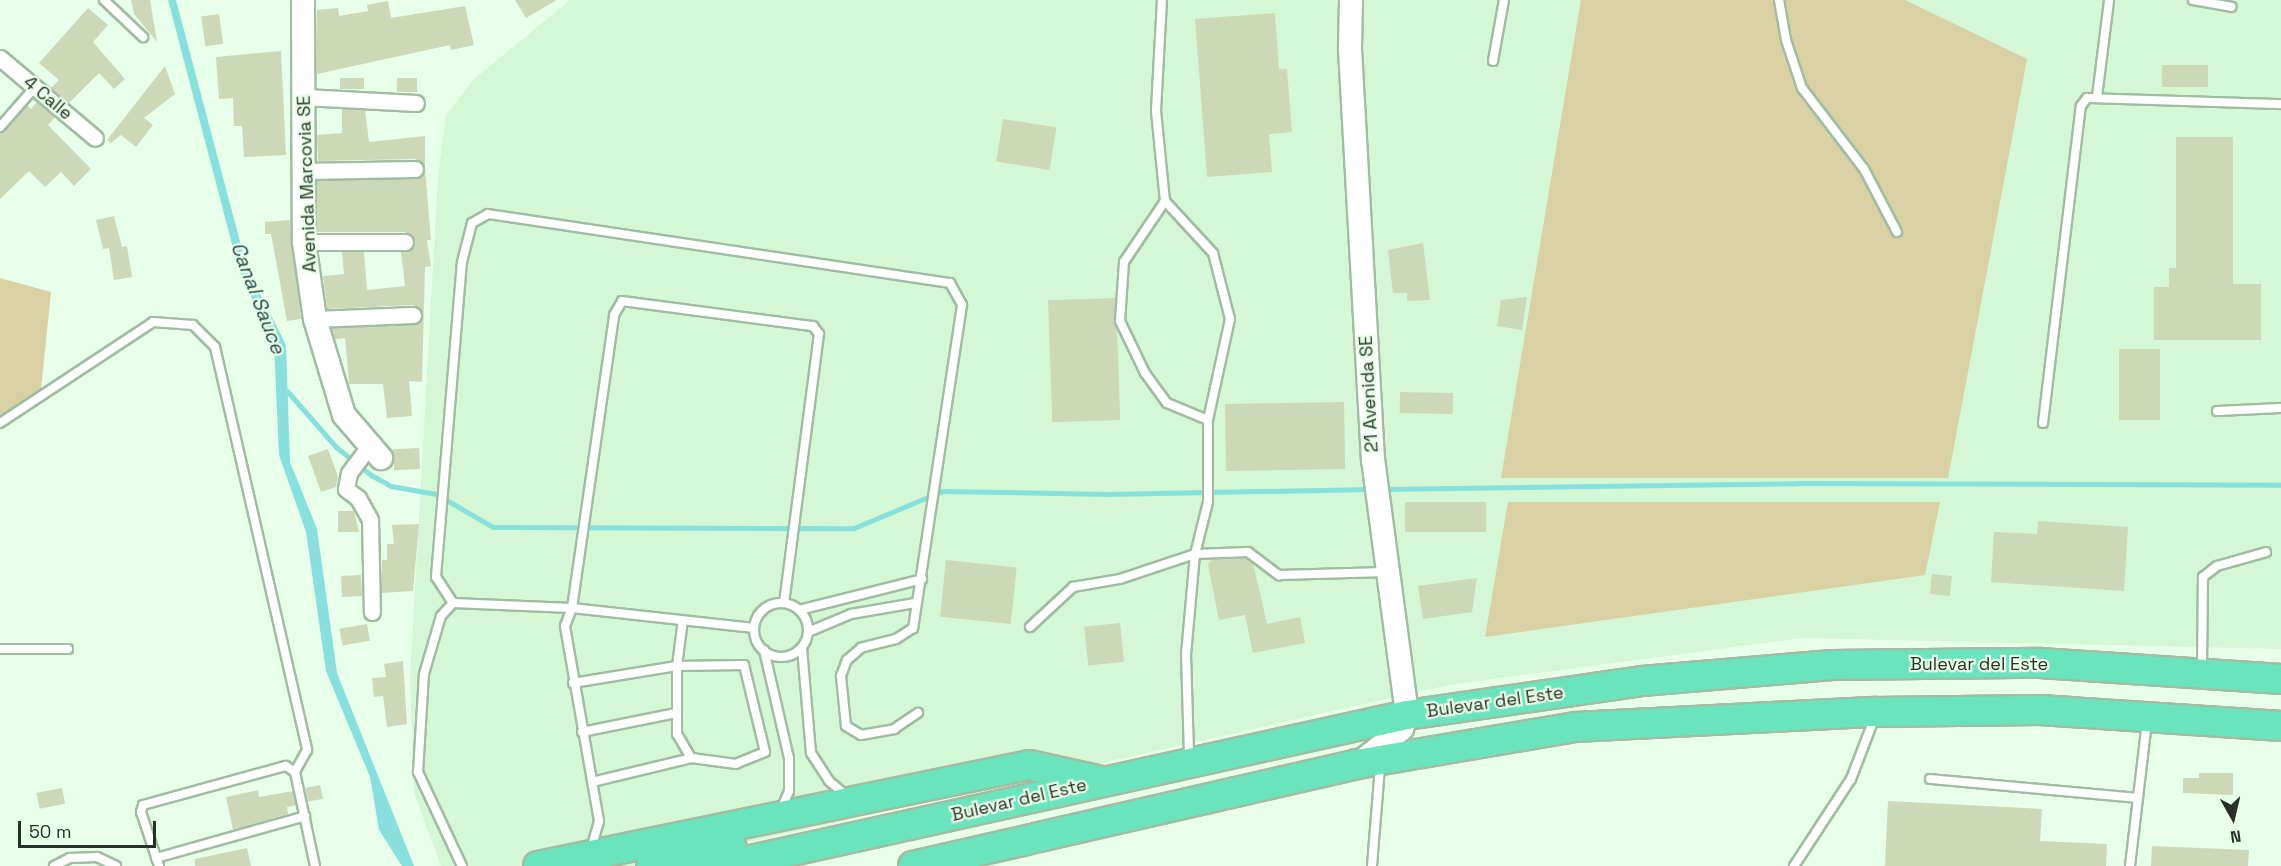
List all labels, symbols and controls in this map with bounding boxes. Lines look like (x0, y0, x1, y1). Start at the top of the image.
street label: 4 Calle (19, 71, 77, 125)
street label: Avenida Marcovia SE (293, 95, 321, 273)
water label: Canal Sauce (226, 239, 290, 357)
street label: 21 Avenida SE (1355, 335, 1383, 453)
street label: Bulevar del Este (1910, 653, 2048, 675)
street label: Bulevar del Este (1425, 682, 1565, 722)
street label: Bulevar del Este (949, 774, 1089, 826)
north arrow (2203, 788, 2263, 848)
scale bar (21, 809, 159, 847)
text: 50 m (29, 820, 71, 843)
text: N (2229, 825, 2242, 847)

